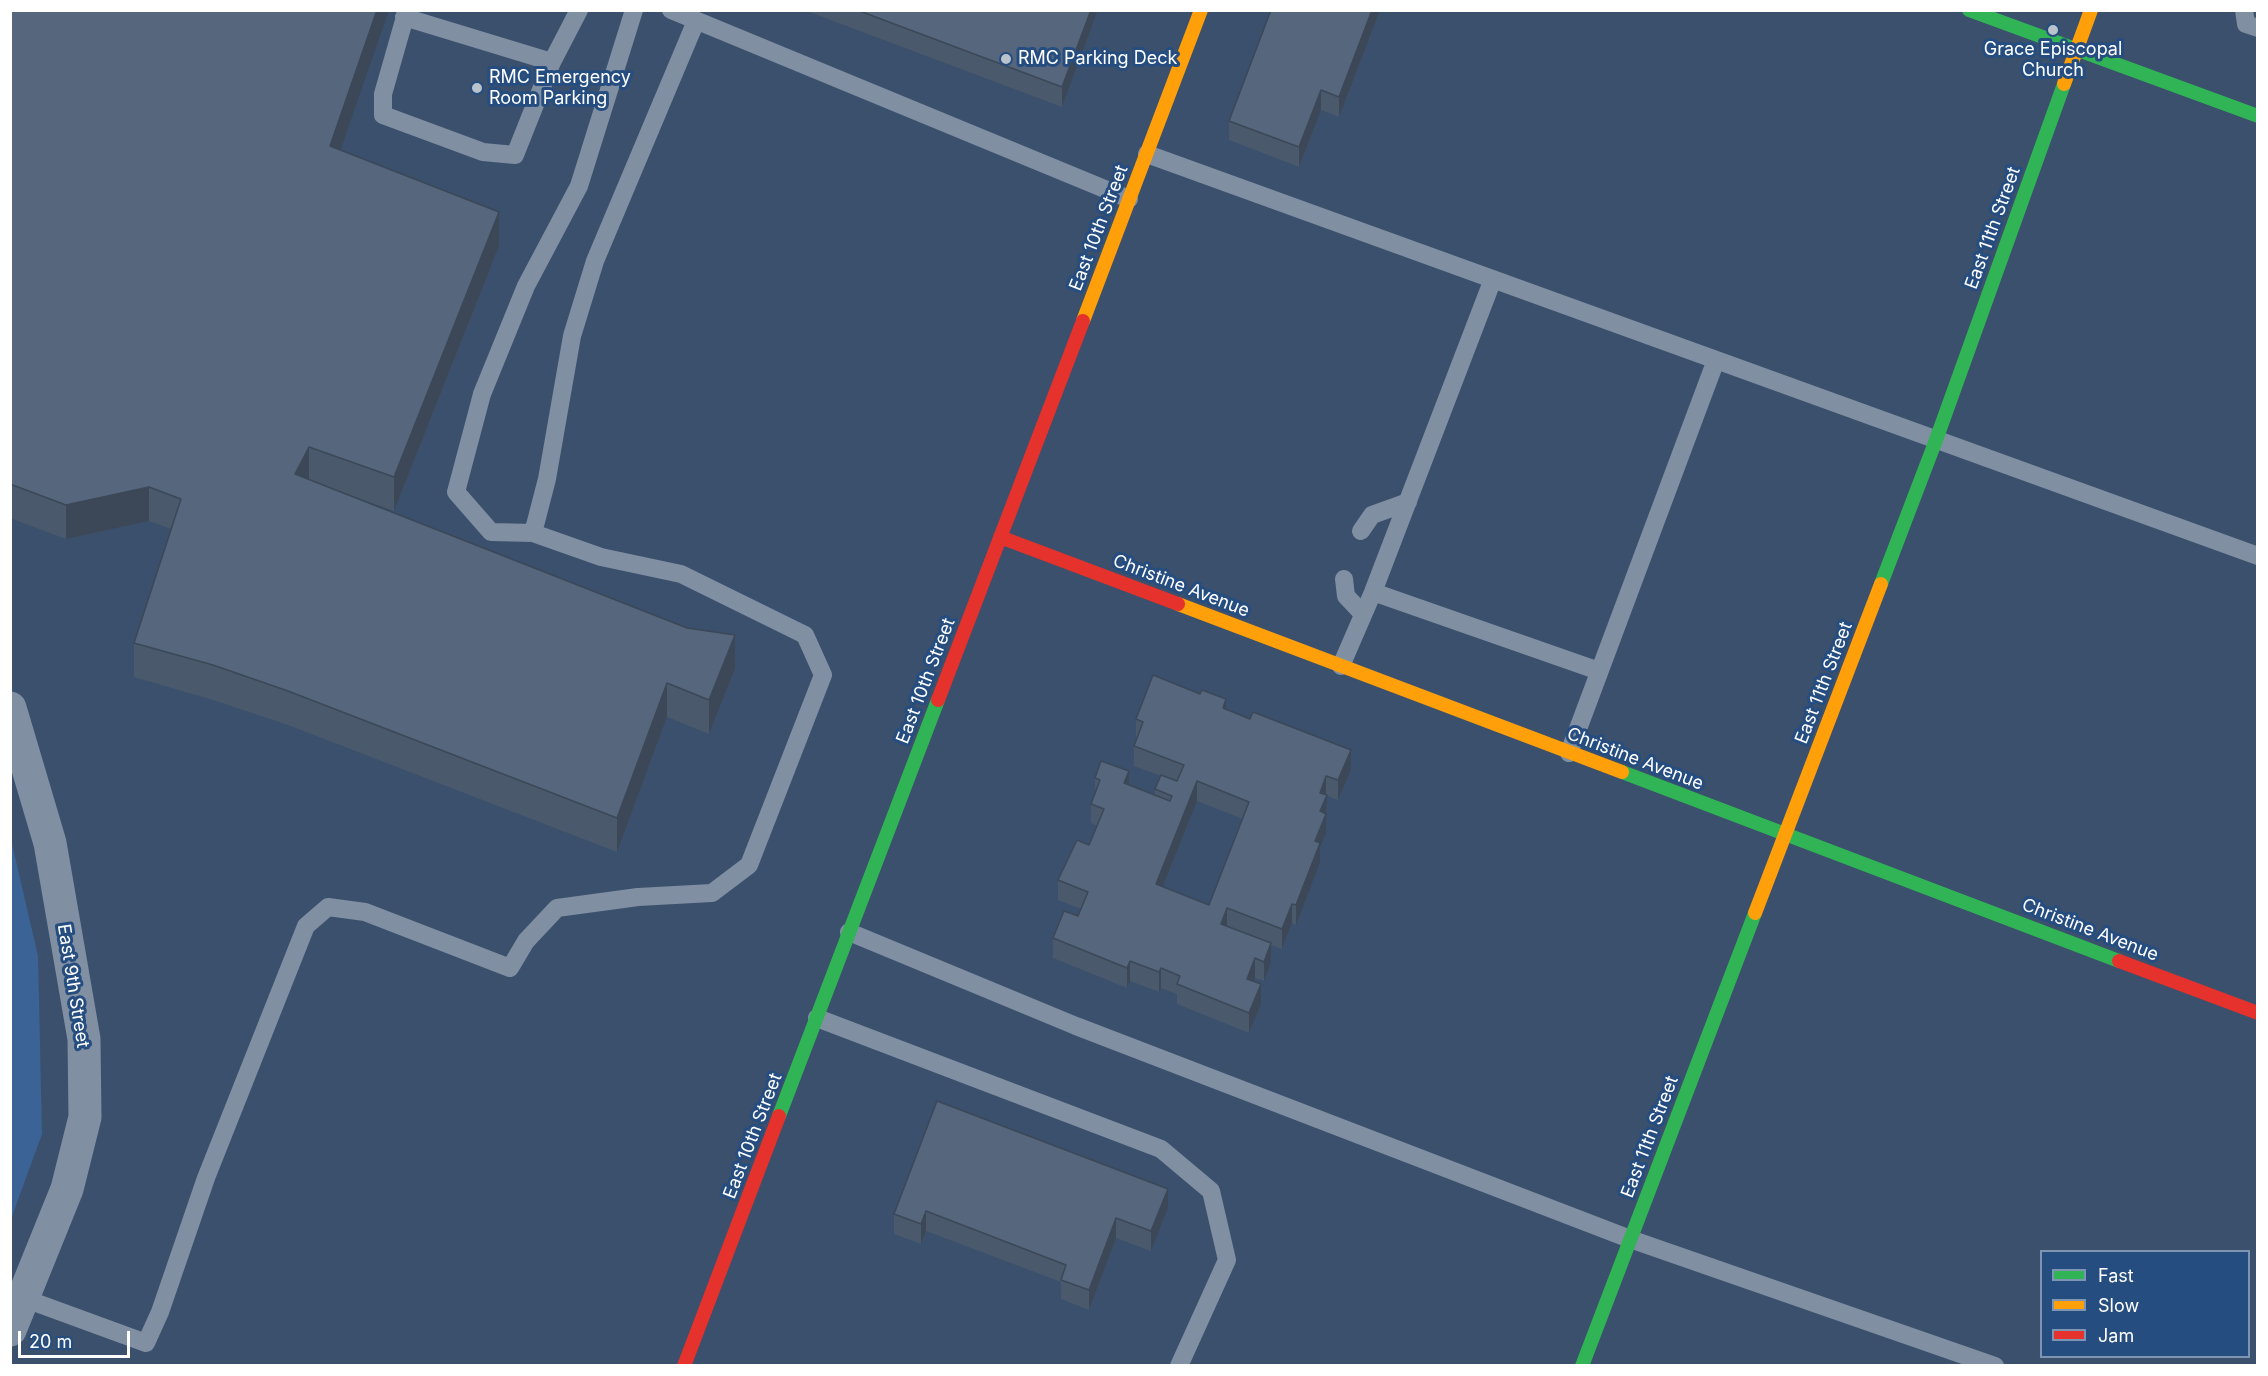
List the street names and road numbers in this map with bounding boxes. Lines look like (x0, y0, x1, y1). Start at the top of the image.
street label: East 10th Street (1065, 162, 1133, 294)
street label: East 11th Street (1961, 164, 2025, 292)
street label: Christine Avenue (1110, 550, 1252, 622)
street label: East 10th Street (892, 615, 960, 747)
street label: East 11th Street (1791, 619, 1857, 747)
street label: Christine Avenue (1564, 723, 1706, 795)
street label: Christine Avenue (2019, 894, 2161, 966)
street label: East 9th Street (53, 922, 93, 1050)
street label: East 10th Street (719, 1070, 787, 1202)
street label: East 11th Street (1617, 1073, 1683, 1201)

